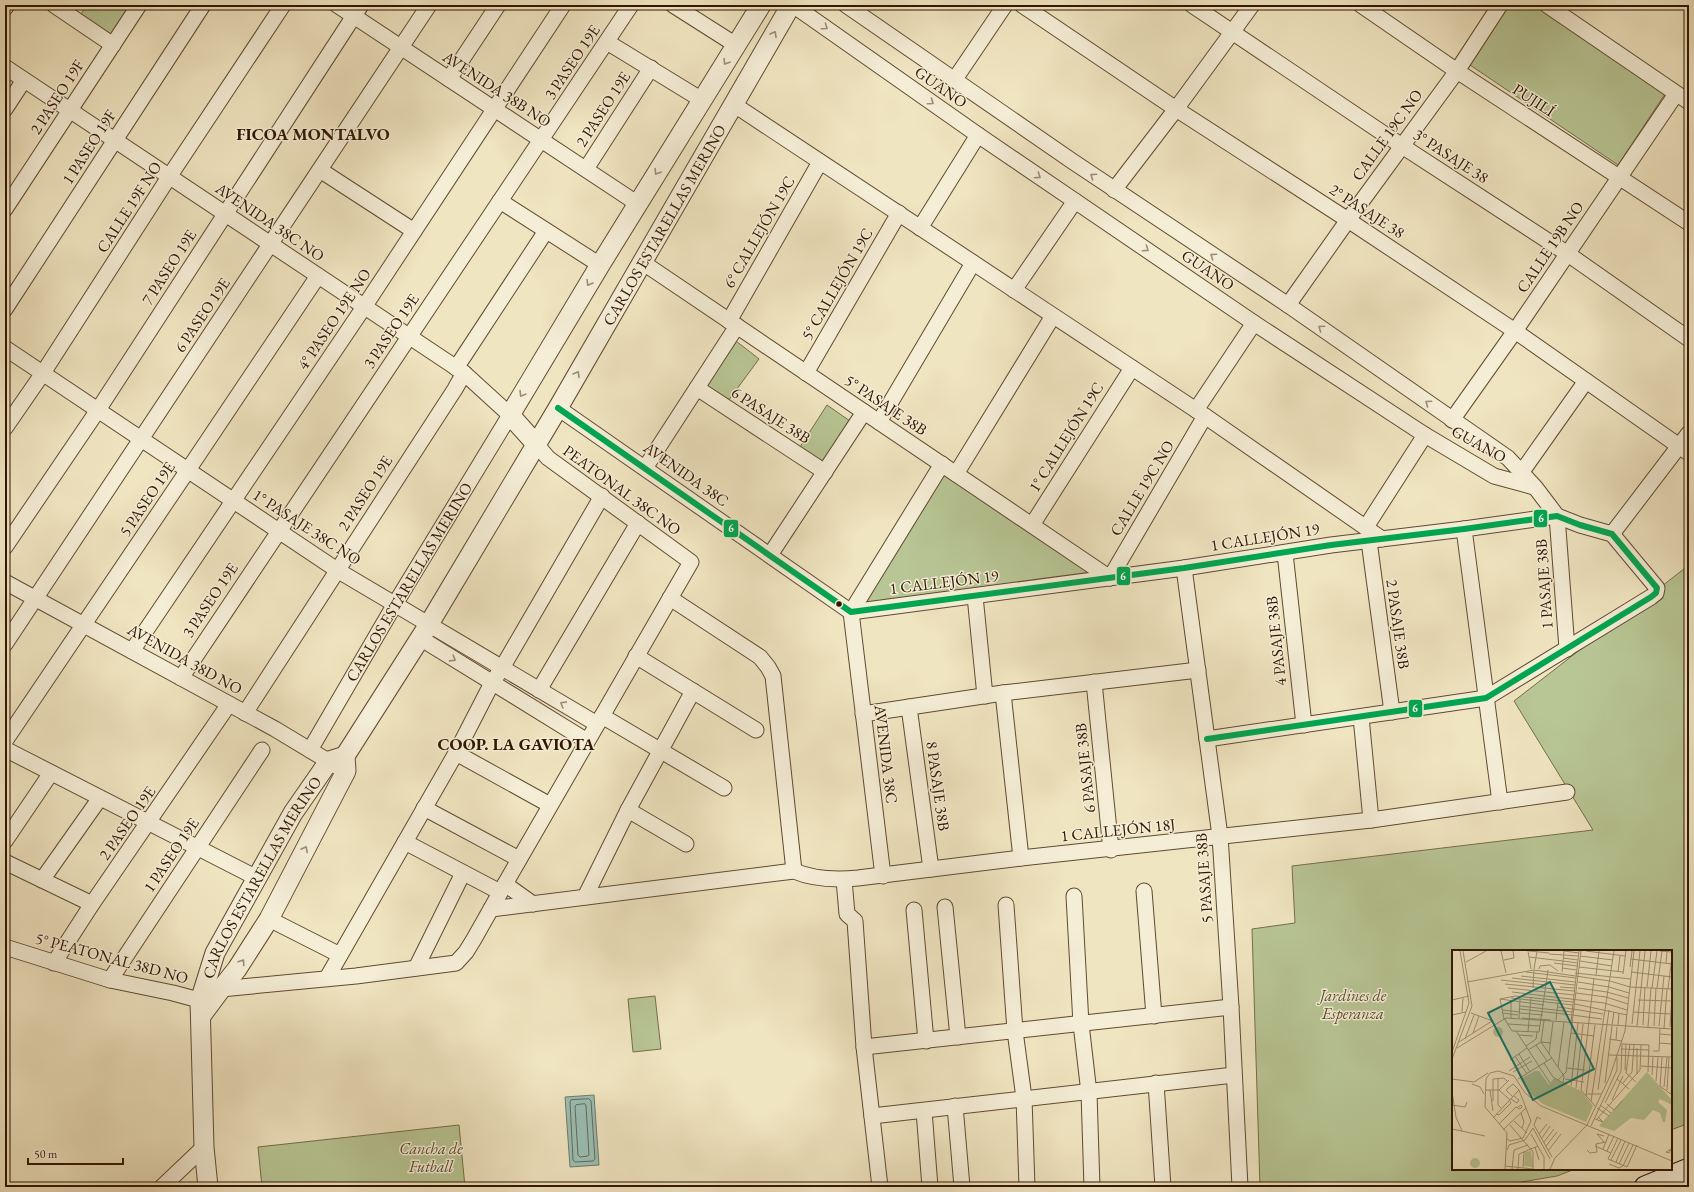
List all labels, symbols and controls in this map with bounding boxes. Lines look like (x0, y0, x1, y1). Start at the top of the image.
street label: 3 PASEO 19E (539, 21, 605, 103)
one-way arrow (821, 22, 828, 30)
one-way arrow (770, 31, 777, 38)
street label: AVENIDA 38B NO (438, 45, 555, 132)
street label: 2 PASEO 19F (25, 56, 89, 138)
one-way arrow (723, 58, 730, 65)
street label: GUANO (911, 61, 971, 113)
street label: 2 PASEO 19E (571, 67, 635, 151)
street label: PUJILÍ (1509, 79, 1560, 122)
street label: CALLE 19C NO (1347, 85, 1427, 185)
one-way arrow (927, 97, 934, 105)
street label: 1 PASEO 19F (57, 106, 121, 188)
street label: CARLOS ESTARELLAS MERINO (597, 120, 730, 329)
district label: FICOA MONTALVO (236, 123, 390, 145)
street label: 3° PASAJE 38 (1409, 124, 1493, 188)
street label: CALLE 19F NO (92, 157, 166, 257)
one-way arrow (655, 168, 662, 175)
one-way arrow (1034, 171, 1041, 179)
street label: 6° CALLEJÓN 19C (718, 172, 800, 292)
one-way arrow (1091, 174, 1098, 181)
street label: AVENIDA 38C NO (210, 177, 329, 266)
street label: 2° PASAJE 38 (1325, 179, 1409, 243)
street label: CALLE 19B NO (1512, 197, 1588, 297)
street label: 5° CALLEJÓN 19C (796, 224, 878, 344)
street label: 7 PASEO 19E (137, 225, 201, 309)
one-way arrow (1141, 244, 1148, 251)
street label: GUANO (1177, 245, 1239, 295)
one-way arrow (1211, 253, 1218, 260)
street label: 4° PASEO 19E NO (292, 264, 376, 374)
street label: 6 PASEO 19E (169, 274, 235, 356)
one-way arrow (587, 279, 594, 286)
street label: 3 PASEO 19E (358, 290, 424, 372)
one-way arrow (1318, 325, 1325, 333)
street label: 5° PASAJE 38B (841, 370, 931, 440)
one-way arrow (573, 371, 580, 378)
street label: 1° CALLEJÓN 19C (1024, 378, 1108, 496)
street label: 6 PASAJE 38B (727, 382, 815, 448)
one-way arrow (520, 390, 527, 397)
one-way arrow (1425, 401, 1432, 408)
street label: GUANO (1448, 420, 1510, 468)
street label: AVENIDA 38C (638, 436, 733, 511)
street label: CALLE 19C NO (1105, 436, 1179, 540)
street label: PEATONAL 38C NO (559, 440, 685, 540)
street label: 2 PASEO 19E (333, 451, 397, 535)
street label: 5 PASEO 19E (114, 458, 180, 540)
street label: CARLOS ESTARELLAS MERINO (341, 478, 477, 686)
street label: 1° PASAJE 38C NO (249, 484, 365, 570)
line badge: 6 (1533, 509, 1548, 528)
text: 6 (1538, 511, 1544, 525)
street label: 1 CALLEJÓN 19 (1209, 518, 1321, 556)
line badge: 6 (723, 519, 739, 538)
text: 6 (728, 521, 734, 535)
street label: 1 PASAJE 38B (1530, 538, 1558, 630)
street label: 3 PASEO 19E (177, 559, 243, 641)
street label: 1 CALLEJÓN 19 (888, 565, 1000, 599)
line badge: 6 (1116, 566, 1131, 586)
text: 6 (1120, 569, 1126, 583)
street label: 2 PASAJE 38B (1381, 578, 1415, 670)
street label: 4 PASAJE 38B (1261, 595, 1291, 687)
unlabelled marker (834, 599, 844, 609)
street label: AVENIDA 38D NO (123, 618, 246, 699)
one-way arrow (449, 654, 456, 661)
line badge: 6 (1408, 699, 1423, 718)
text: 6 (1412, 701, 1418, 715)
one-way arrow (560, 702, 567, 709)
street label: AVENIDA 38C (869, 702, 902, 805)
street label: 6 PASAJE 38B (1070, 722, 1100, 814)
district label: COOP. LA GAVIOTA (437, 733, 595, 755)
street label: 8 PASAJE 38B (921, 740, 955, 832)
street label: CARLOS ESTARELLAS MERINO (197, 772, 326, 981)
street label: 2 PASEO 19E (94, 782, 160, 864)
street label: 1 PASEO 19E (138, 814, 204, 896)
street label: 1 CALLEJÓN 18J (1060, 814, 1176, 846)
street label: 5 PASAJE 38B (1190, 832, 1218, 924)
one-way arrow (300, 845, 307, 853)
street label: 5° PEATONAL 38D NO (33, 927, 191, 989)
inset map (1452, 950, 1672, 1170)
one-way arrow (237, 959, 245, 966)
park label: Jardines de Esperanza (1317, 985, 1387, 1024)
park label: Cancha de Futball (399, 1138, 463, 1177)
scale bar (28, 1140, 123, 1166)
text: 50 m (34, 1146, 58, 1162)

